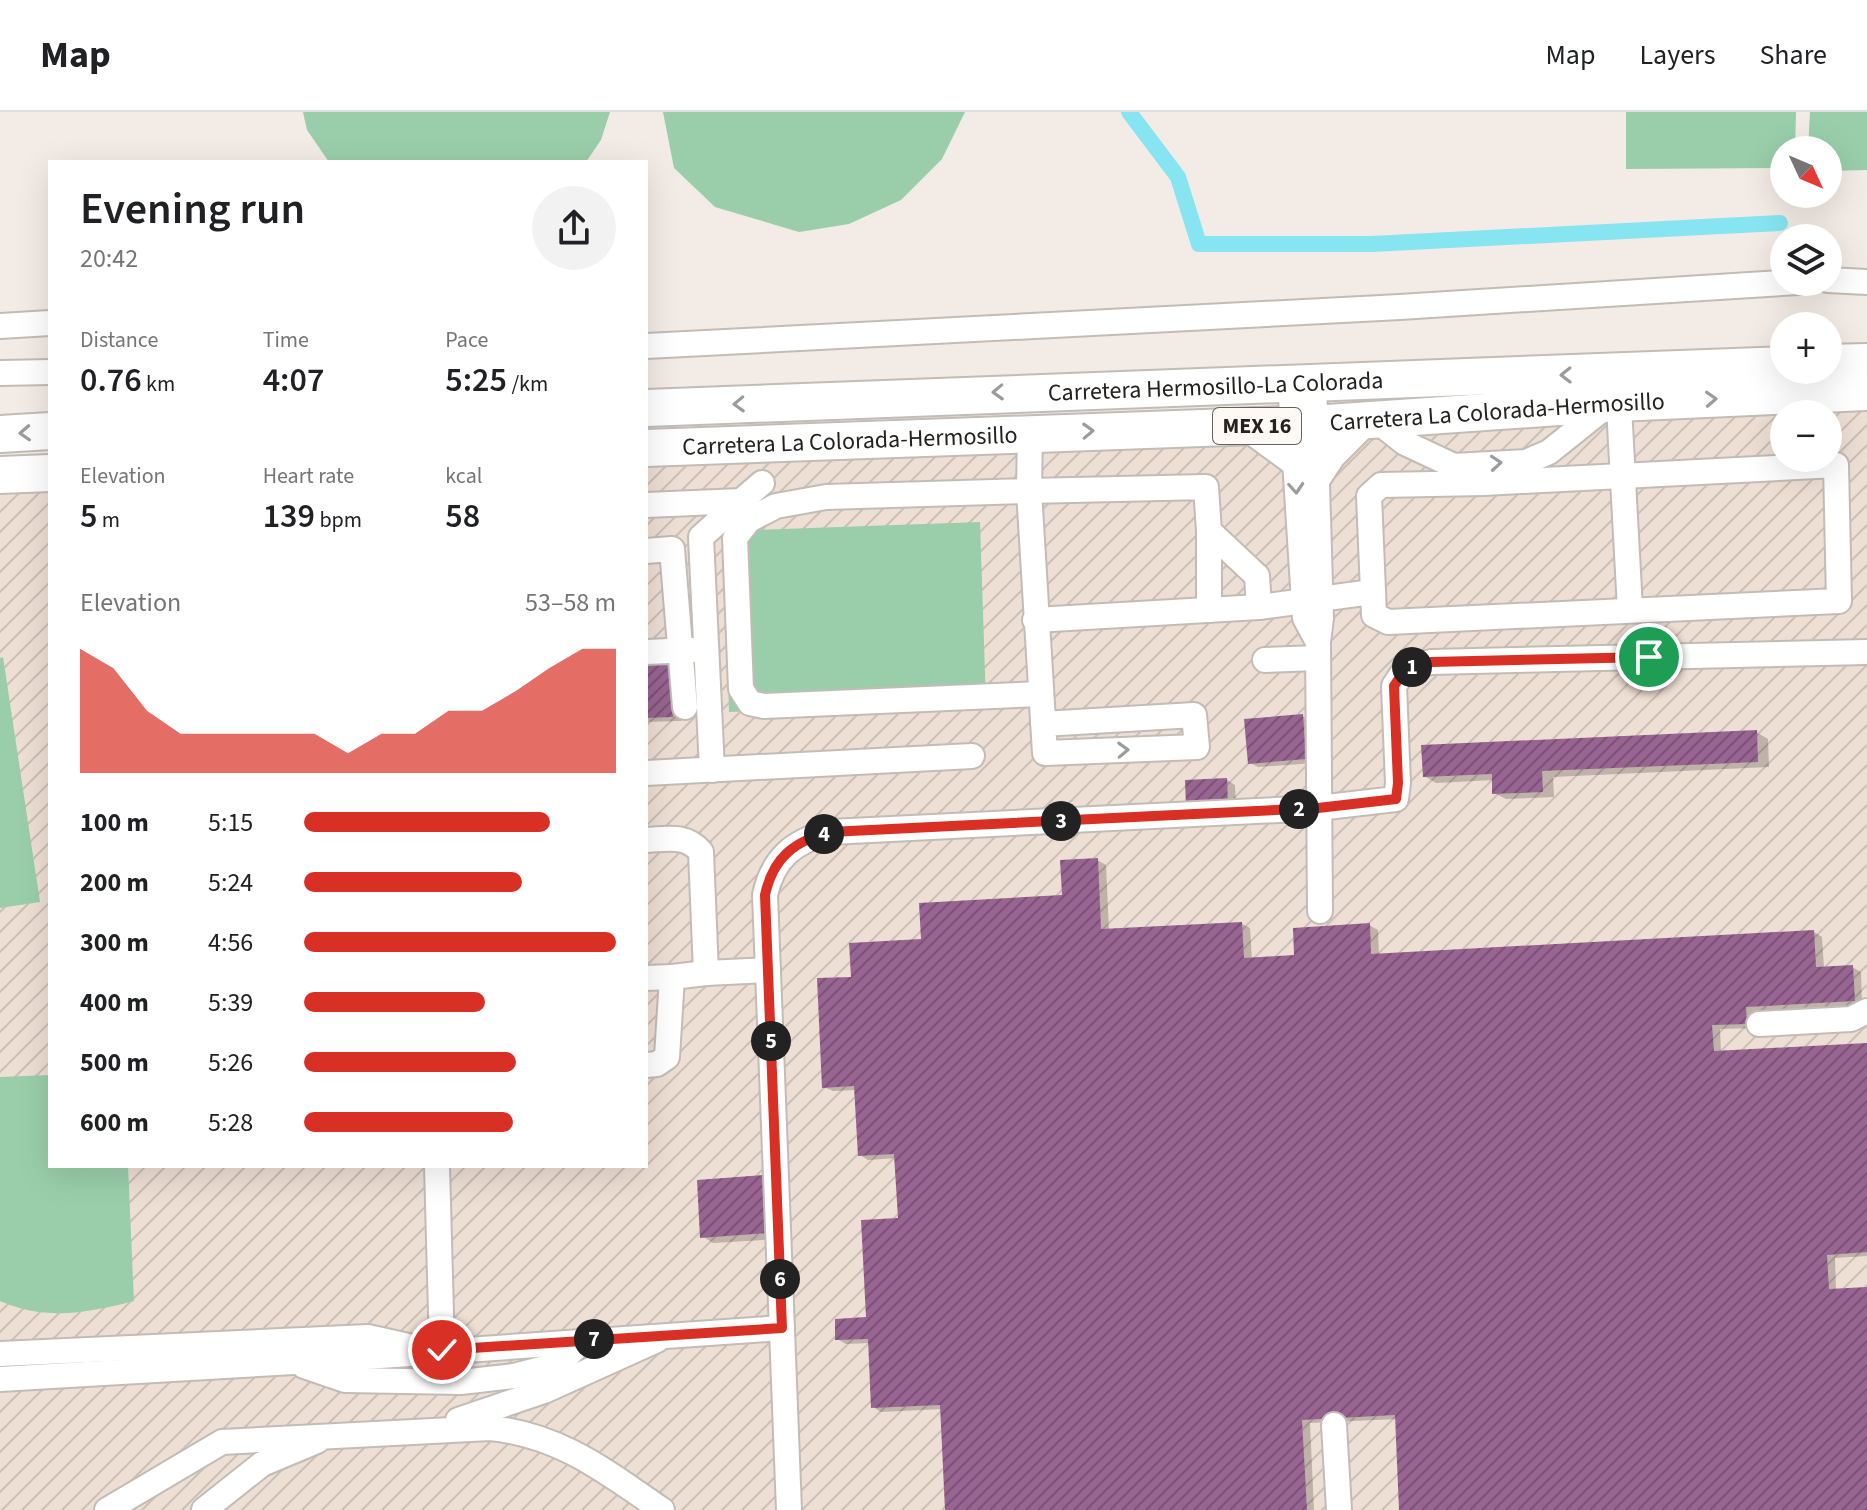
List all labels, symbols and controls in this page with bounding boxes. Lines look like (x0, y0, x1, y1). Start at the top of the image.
text: Map (40, 28, 111, 82)
text: Map (1545, 35, 1595, 75)
text: Layers (1639, 35, 1715, 75)
text: Share (1759, 35, 1827, 75)
north arrow (1770, 136, 1842, 208)
map controls (1770, 136, 1842, 472)
text: Evening run (80, 178, 305, 241)
button: share (532, 186, 616, 270)
button: layers (1770, 224, 1842, 296)
text: 20:42 (80, 240, 138, 277)
button: + (1770, 312, 1842, 384)
text: Distance (80, 324, 158, 356)
text: Time (263, 324, 309, 356)
text: Pace (445, 324, 488, 356)
text: 0.76 (80, 356, 142, 405)
text: 4:07 (263, 356, 324, 405)
text: 5:25 (445, 356, 507, 405)
street label: Carretera Hermosillo-La Colorada (1047, 363, 1384, 410)
one-way arrow (1559, 366, 1572, 383)
text: km (142, 368, 175, 400)
text: /km (507, 368, 548, 400)
street label: Carretera La Colorada-Hermosillo (1329, 383, 1665, 440)
one-way arrow (991, 384, 1004, 401)
one-way arrow (1705, 391, 1718, 408)
one-way arrow (732, 396, 745, 413)
button: − (1770, 400, 1842, 472)
road number: MEX 16 (1213, 408, 1301, 444)
street label: Carretera La Colorada-Hermosillo (682, 417, 1018, 464)
one-way arrow (1082, 422, 1095, 439)
one-way arrow (18, 424, 31, 441)
one-way arrow (1490, 455, 1503, 472)
text: Elevation (80, 460, 166, 492)
text: Heart rate (263, 460, 354, 492)
text: kcal (445, 460, 482, 492)
one-way arrow (1287, 482, 1304, 495)
text: 5 (80, 492, 97, 541)
text: 139 (263, 492, 315, 541)
text: 58 (445, 492, 480, 541)
text: m (97, 504, 120, 536)
text: bpm (315, 504, 362, 536)
text: Elevation (80, 584, 181, 621)
text: 53–58 m (525, 584, 616, 621)
pin (1615, 623, 1683, 691)
icon: arrive (1627, 635, 1671, 679)
pin: 1 (1392, 647, 1432, 687)
text: 1 (1406, 651, 1418, 683)
one-way arrow (1117, 741, 1130, 758)
pin: 2 (1279, 789, 1319, 829)
text: 2 (1293, 793, 1305, 825)
pin: 3 (1041, 801, 1081, 841)
text: 100 m (80, 804, 149, 841)
text: 5:15 (208, 804, 253, 841)
text: 3 (1055, 805, 1067, 837)
pin: 4 (804, 814, 844, 854)
text: 4 (818, 818, 830, 850)
text: 200 m (80, 864, 149, 901)
text: 5:24 (208, 864, 253, 901)
text: 300 m (80, 924, 149, 961)
text: 4:56 (208, 924, 253, 961)
text: 400 m (80, 984, 149, 1021)
text: 5:39 (208, 984, 253, 1021)
pin: 5 (751, 1021, 791, 1061)
text: 5 (765, 1025, 777, 1057)
text: 500 m (80, 1044, 149, 1081)
text: 5:26 (208, 1044, 253, 1081)
text: 600 m (80, 1104, 149, 1141)
text: 5:28 (208, 1104, 253, 1141)
pin: 6 (760, 1259, 800, 1299)
text: 6 (774, 1263, 786, 1295)
pin (408, 1316, 476, 1384)
pin: 7 (574, 1319, 614, 1359)
text: 7 (588, 1323, 600, 1355)
icon: check (420, 1328, 464, 1372)

